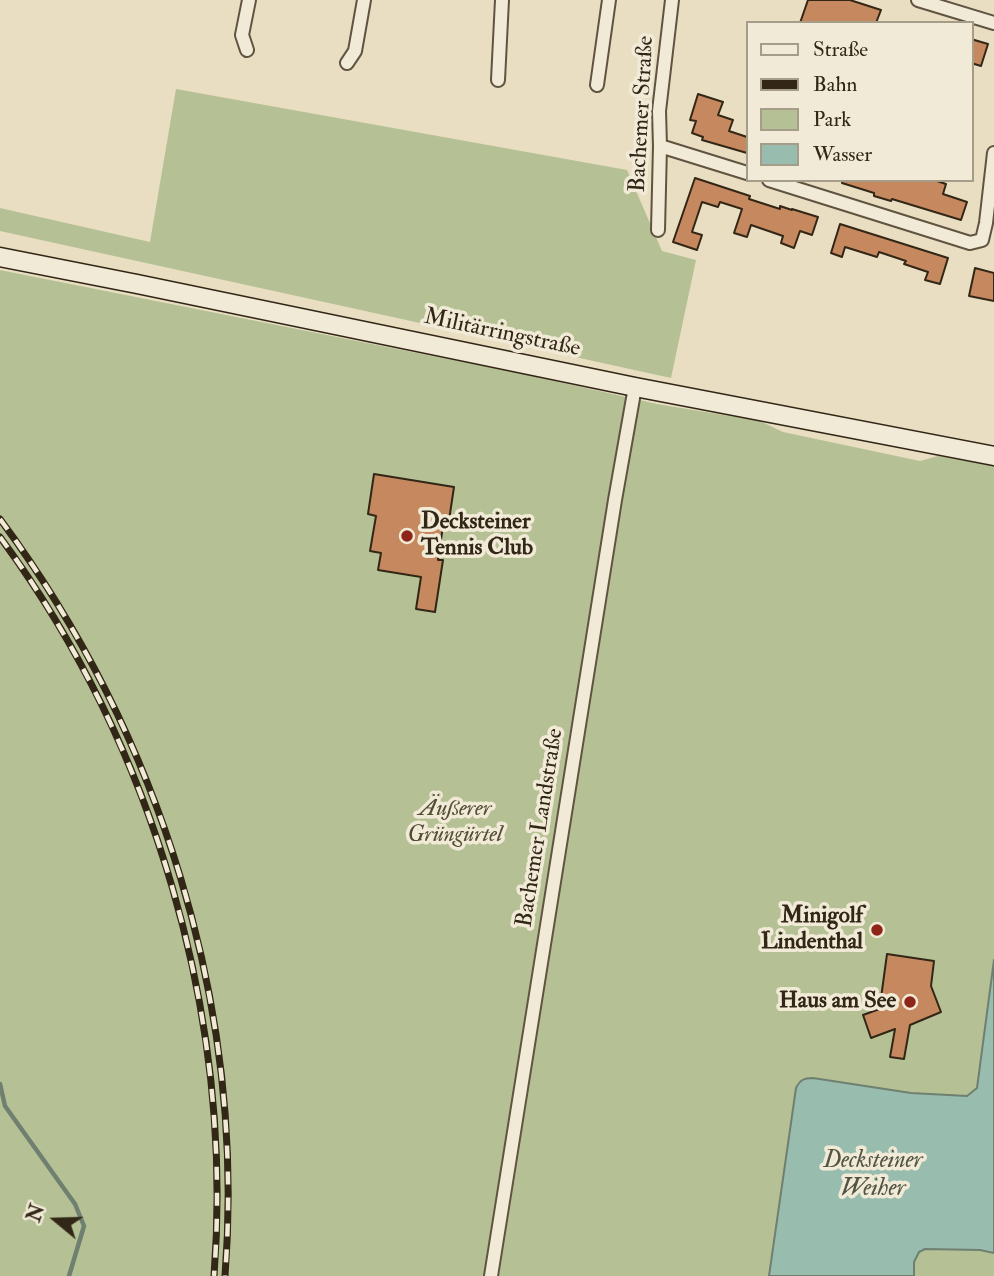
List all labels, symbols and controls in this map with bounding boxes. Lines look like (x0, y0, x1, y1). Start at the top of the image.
legend (746, 21, 973, 182)
street label: Bachemer Straße (625, 35, 661, 193)
text: Straße (813, 36, 868, 63)
text: Bahn (813, 71, 857, 98)
text: Park (813, 106, 851, 133)
text: Wasser (813, 141, 872, 168)
street label: Militärringstraße (421, 304, 583, 364)
place label: Decksteiner Tennis Club (421, 509, 533, 563)
marker: Decksteiner Tennis Club (399, 528, 415, 544)
street label: Bachemer Landstraße (512, 727, 570, 929)
park label: Äußerer Grüngürtel (408, 796, 502, 850)
place label: Minigolf Lindenthal (761, 903, 863, 957)
marker: Minigolf Lindenthal (869, 922, 885, 938)
place label: Haus am See (779, 988, 896, 1016)
marker: Haus am See (902, 994, 918, 1010)
water label: Decksteiner Weiher (823, 1148, 923, 1204)
north arrow (21, 1185, 91, 1255)
text: N (22, 1201, 50, 1225)

